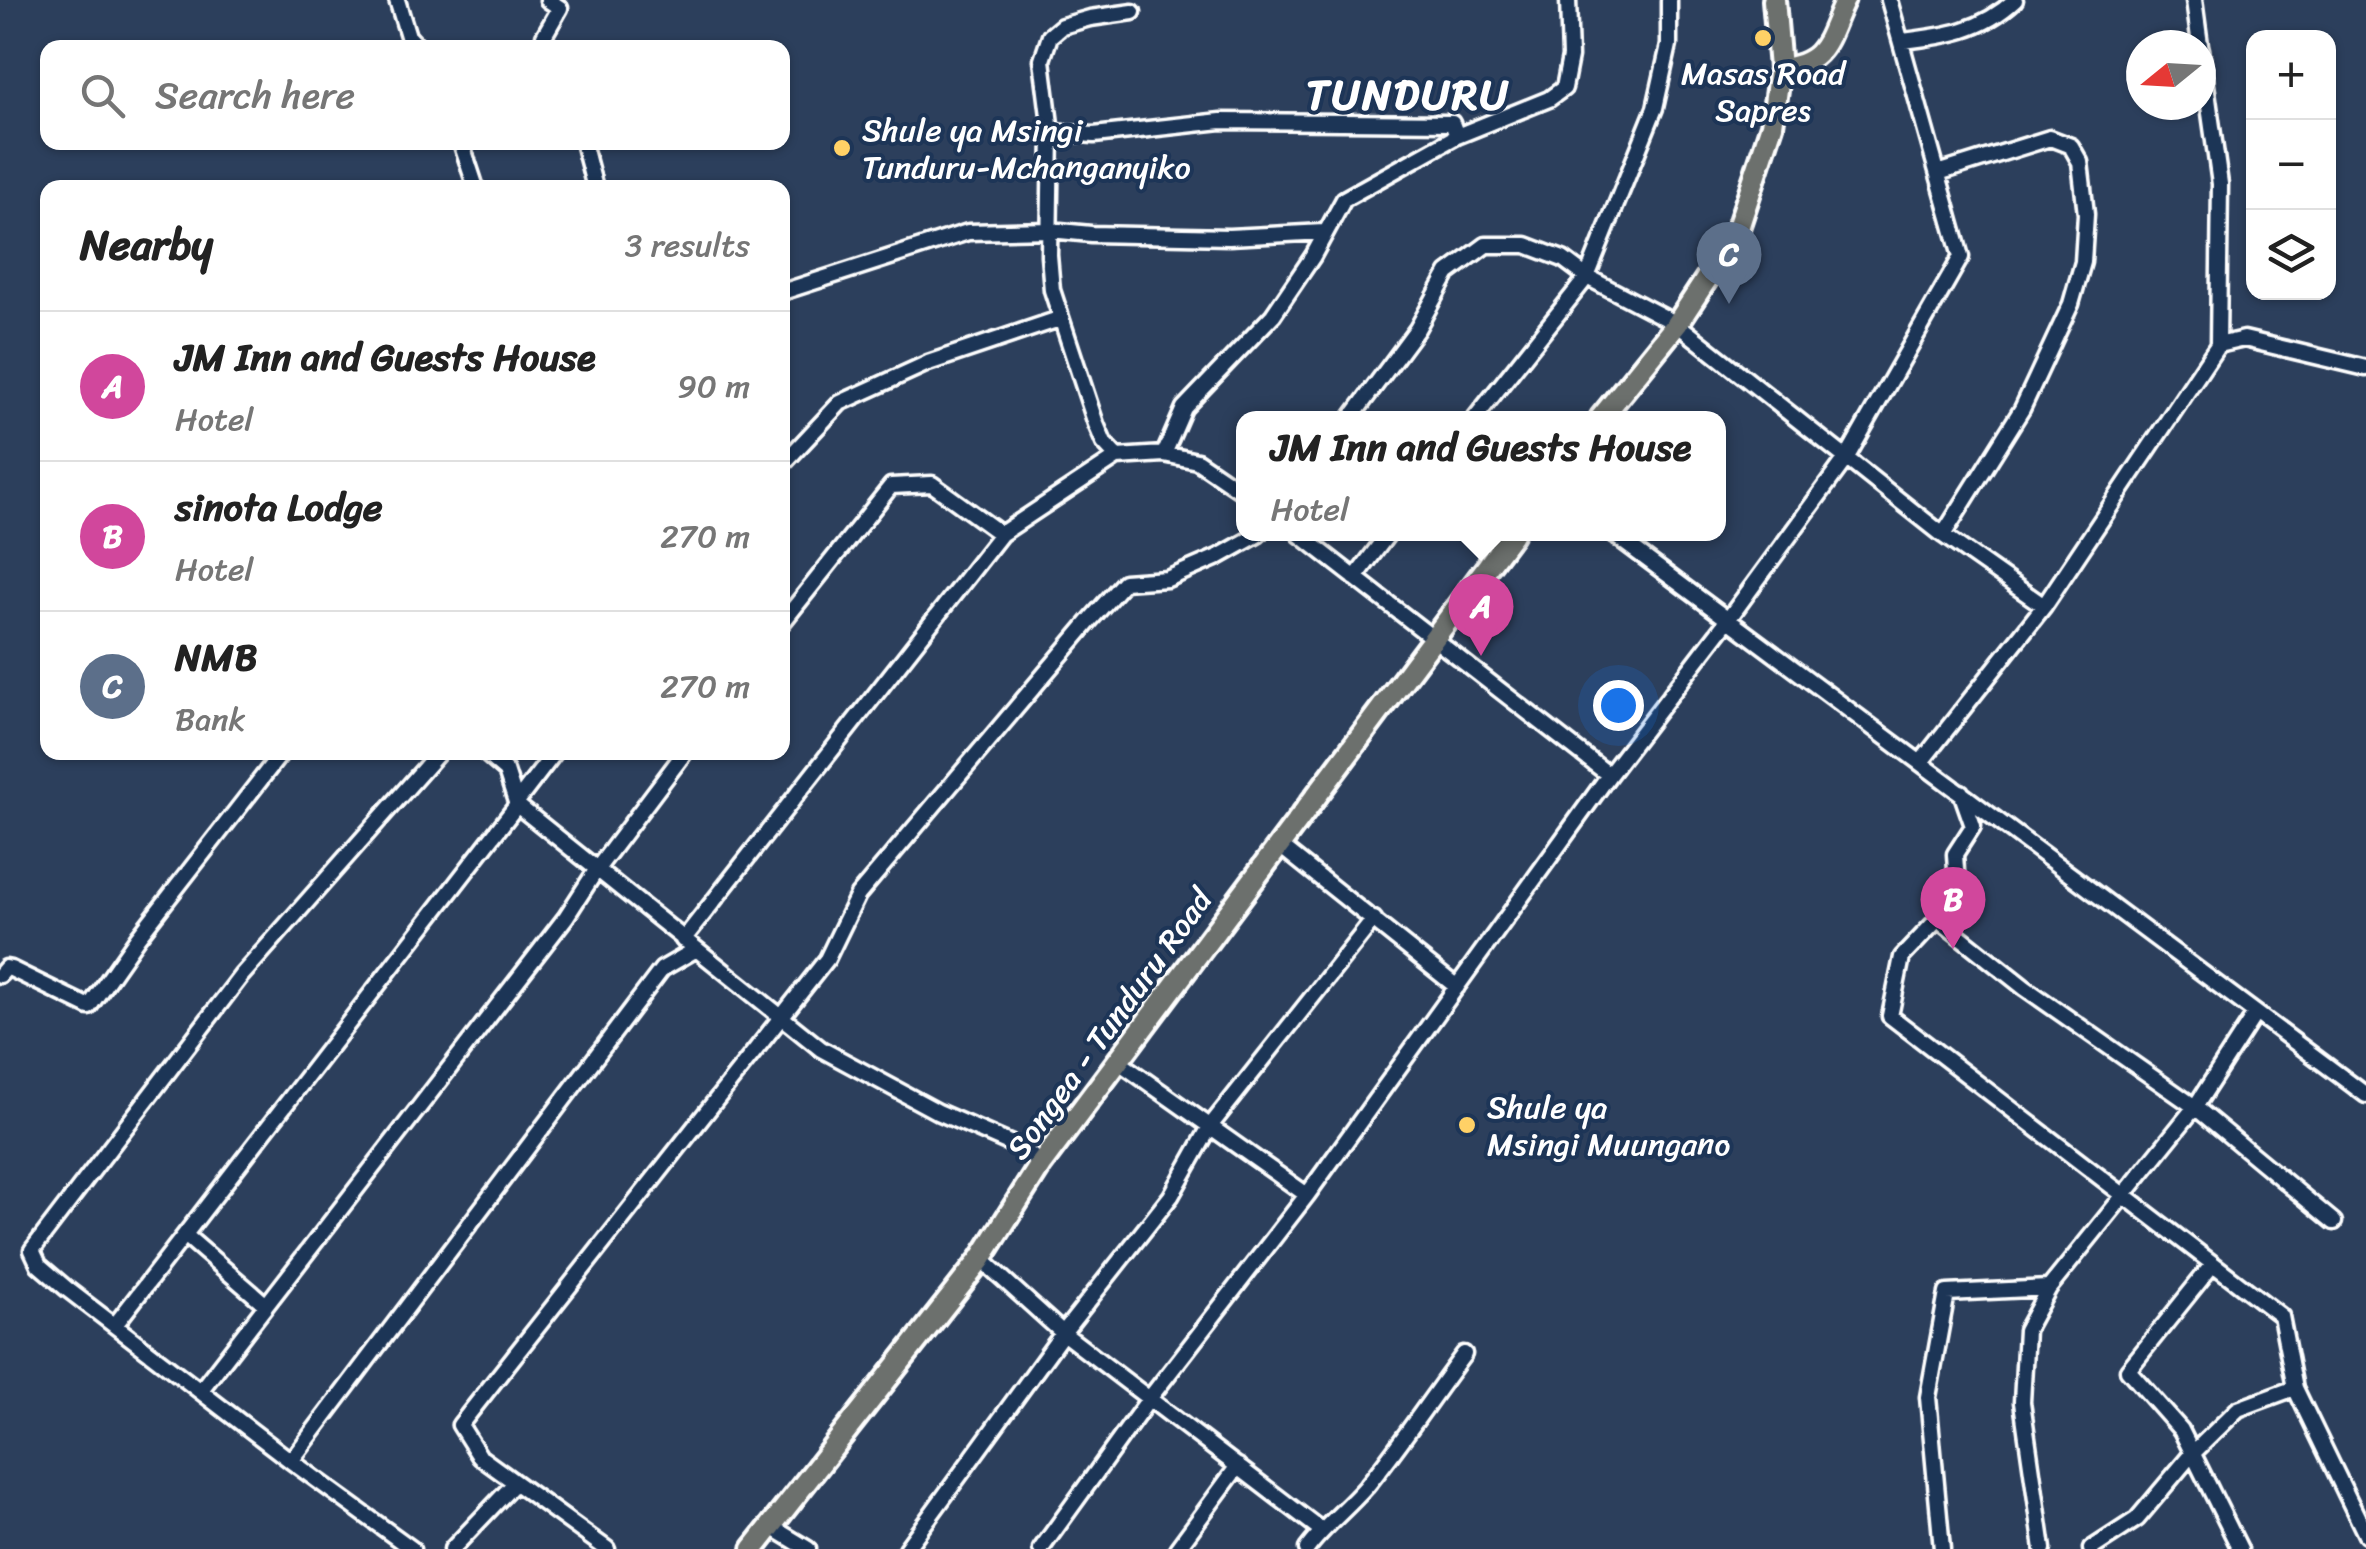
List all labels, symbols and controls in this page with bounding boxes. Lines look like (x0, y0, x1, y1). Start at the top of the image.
marker: Masas Road Sapres (1752, 27, 1774, 49)
north arrow (2126, 30, 2216, 120)
map controls (2246, 30, 2336, 300)
button: + (2246, 30, 2336, 120)
search box (40, 40, 790, 150)
place label: Masas Road Sapres (1681, 45, 1847, 139)
district label: TUNDURU (1306, 58, 1510, 132)
text: Search here (155, 62, 355, 129)
icon: search (75, 68, 130, 123)
place label: Shule ya Msingi Tunduru-Mchanganyiko (862, 102, 1191, 196)
button: − (2246, 120, 2336, 210)
marker: Shule ya Msingi Tunduru-Mchanganyiko (831, 137, 853, 159)
text: Nearby (80, 208, 213, 282)
button: layers (2246, 210, 2336, 300)
text: 3 results (625, 217, 750, 274)
pin: C (1696, 222, 1762, 304)
text: JM Inn and Guests House (175, 324, 596, 391)
text: A (102, 358, 123, 415)
text: 90 m (677, 358, 750, 415)
text: Hotel (175, 391, 253, 448)
popup (1236, 411, 1726, 541)
text: JM Inn and Guests House (1271, 414, 1691, 481)
text: sinota Lodge (175, 474, 383, 541)
text: Hotel (1271, 481, 1349, 538)
text: B (102, 508, 123, 565)
text: 270 m (660, 508, 750, 565)
text: Hotel (175, 541, 253, 598)
pin: A (1448, 574, 1514, 656)
text: NMB (175, 624, 258, 691)
text: C (103, 658, 122, 715)
text: 270 m (660, 658, 750, 715)
your location (1593, 680, 1644, 731)
text: Bank (175, 691, 246, 748)
pin: B (1920, 866, 1986, 949)
street label: Songea - Tunduru Road (991, 875, 1229, 1172)
place label: Shule ya Msingi Muungano (1487, 1079, 1730, 1173)
marker: Shule ya Msingi Muungano (1456, 1114, 1478, 1136)

